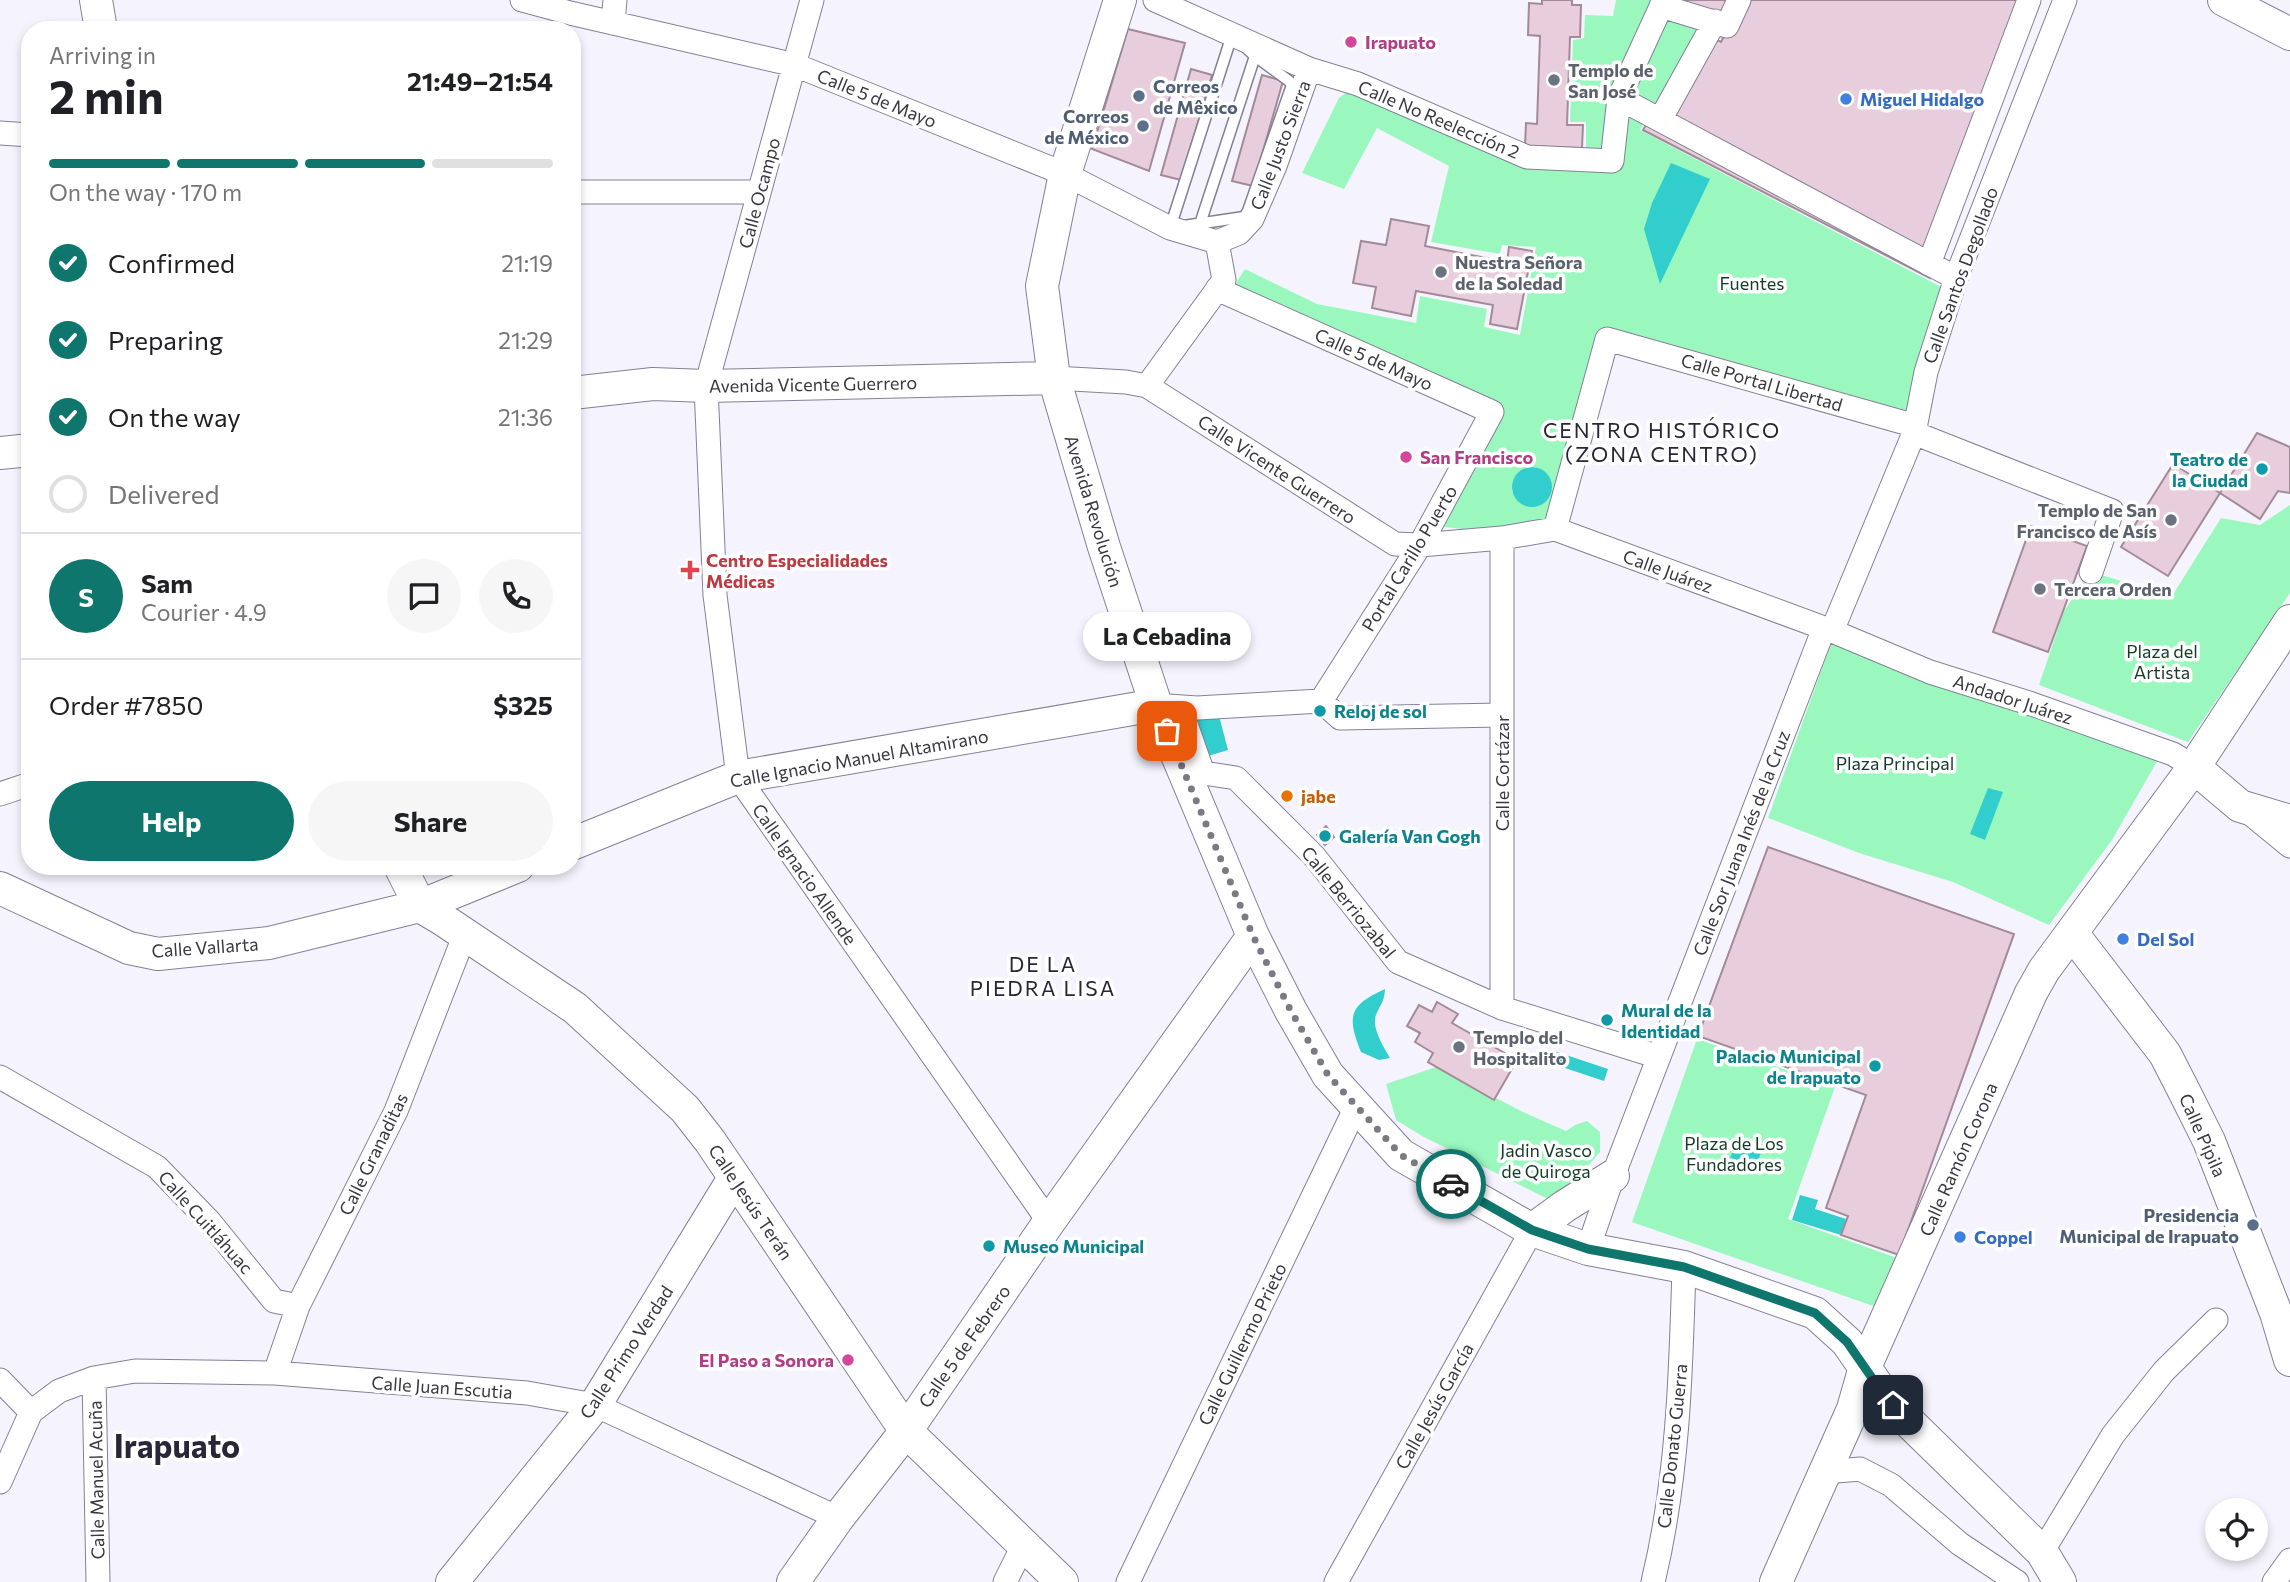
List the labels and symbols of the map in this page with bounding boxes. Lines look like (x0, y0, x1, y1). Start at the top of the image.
place label: Irapuato (1365, 31, 1436, 53)
marker: Irapuato (1343, 34, 1359, 50)
place label: Templo de San José (1568, 59, 1653, 102)
street label: Calle 5 de Mayo (814, 64, 940, 132)
marker: Templo de San José (1546, 72, 1562, 88)
place label: Correos de Mêxico (1153, 75, 1238, 118)
street label: Calle No Reelección 2 (1355, 75, 1523, 163)
street label: Calle Justo Sierra (1245, 77, 1315, 213)
marker: Correos de Mêxico (1131, 88, 1147, 104)
place label: Miguel Hidalgo (1860, 88, 1984, 110)
marker: Miguel Hidalgo (1838, 91, 1854, 107)
place label: Correos de México (1044, 105, 1129, 148)
marker: Correos de México (1135, 118, 1151, 134)
street label: Calle Ocampo (734, 135, 784, 251)
street label: Calle Santos Degollado (1918, 184, 2002, 366)
place label: Nuestra Señora de la Soledad (1455, 251, 1582, 294)
marker: Nuestra Señora de la Soledad (1433, 264, 1449, 280)
park label: Fuentes (1720, 272, 1784, 294)
street label: Calle 5 de Mayo (1312, 323, 1436, 395)
street label: Calle Portal Libertad (1679, 348, 1845, 416)
street label: Avenida Vicente Guerrero (709, 371, 917, 397)
street label: Calle Vicente Guerrero (1194, 410, 1360, 528)
district label: CENTRO HISTÓRICO (ZONA CENTRO) (1543, 417, 1781, 466)
street label: Avenida Revolución (1060, 432, 1128, 590)
place label: San Francisco (1420, 446, 1533, 468)
place label: Teatro de la Ciudad (2170, 448, 2248, 491)
marker: San Francisco (1398, 449, 1414, 465)
marker: Teatro de la Ciudad (2254, 461, 2270, 477)
street label: Portal Carillo Puerto (1357, 481, 1461, 635)
place label: Templo de San Francisco de Asís (2016, 499, 2157, 542)
marker: Templo de San Francisco de Asís (2163, 512, 2179, 528)
street label: Calle Juárez (1620, 545, 1716, 597)
place label: Centro Especialidades Médicas (706, 549, 888, 592)
marker: Centro Especialidades Médicas (680, 560, 700, 580)
place label: Tercera Orden (2054, 578, 2172, 600)
marker: Tercera Orden (2032, 581, 2048, 597)
callout: La Cebadina (1083, 612, 1251, 661)
park label: Plaza del Artista (2126, 640, 2198, 683)
street label: Andador Juárez (1951, 669, 2076, 729)
place label: Reloj de sol (1334, 700, 1427, 722)
pin (1137, 701, 1197, 761)
marker: Reloj de sol (1312, 703, 1328, 719)
street label: Calle Cortázar (1491, 715, 1513, 831)
street label: Calle Ignacio Manuel Altamirano (728, 724, 990, 792)
street label: Calle Sor Juana Inés de la Cruz (1688, 727, 1794, 959)
park label: Plaza Principal (1836, 752, 1954, 774)
place label: jabe (1300, 785, 1336, 807)
marker: jabe (1279, 788, 1295, 804)
street label: Calle Ignacio Allende (748, 799, 862, 949)
place label: Galería Van Gogh (1339, 825, 1481, 847)
marker: Galería Van Gogh (1317, 828, 1333, 844)
street label: Calle Berriozabal (1297, 842, 1401, 962)
place label: Del Sol (2137, 928, 2195, 950)
marker: Del Sol (2115, 931, 2131, 947)
street label: Calle Vallarta (151, 932, 259, 962)
district label: DE LA PIEDRA LISA (970, 951, 1116, 1000)
place label: Mural de la Identidad (1621, 999, 1711, 1042)
marker: Mural de la Identidad (1599, 1012, 1615, 1028)
place label: Templo del Hospitalito (1473, 1026, 1567, 1069)
marker: Templo del Hospitalito (1451, 1039, 1467, 1055)
place label: Palacio Municipal de Irapuato (1716, 1045, 1861, 1088)
marker: Palacio Municipal de Irapuato (1867, 1058, 1883, 1074)
street label: Calle Ramón Corona (1914, 1079, 2002, 1239)
street label: Calle Granaditas (334, 1089, 412, 1219)
street label: Calle Pípila (2175, 1090, 2231, 1180)
park label: Plaza de Los Fundadores (1684, 1132, 1784, 1175)
park label: Jadin Vasco de Quiroga (1500, 1139, 1592, 1182)
street label: Calle Jesús Terán (704, 1140, 798, 1264)
courier (1416, 1149, 1486, 1219)
street label: Calle Cuitláhuac (154, 1166, 258, 1278)
place label: Presidencia Municipal de Irapuato (2059, 1204, 2239, 1247)
marker: Presidencia Municipal de Irapuato (2245, 1217, 2261, 1233)
place label: Coppel (1974, 1226, 2033, 1248)
marker: Coppel (1952, 1229, 1968, 1245)
place label: Museo Municipal (1003, 1235, 1144, 1257)
marker: Museo Municipal (981, 1238, 997, 1254)
street label: Calle Guillermo Prieto (1193, 1259, 1291, 1429)
street label: Calle 5 de Febrero (913, 1280, 1015, 1412)
street label: Calle Primo Verdad (575, 1281, 677, 1423)
street label: Calle Jesús García (1390, 1339, 1478, 1473)
place label: El Paso a Sonora (699, 1349, 834, 1371)
marker: El Paso a Sonora (840, 1352, 856, 1368)
street label: Calle Donato Guerra (1652, 1363, 1692, 1529)
street label: Calle Juan Escutia (371, 1371, 513, 1403)
pin (1863, 1375, 1923, 1435)
street label: Calle Manuel Acuña (84, 1400, 108, 1560)
district label: Irapuato (114, 1425, 240, 1465)

